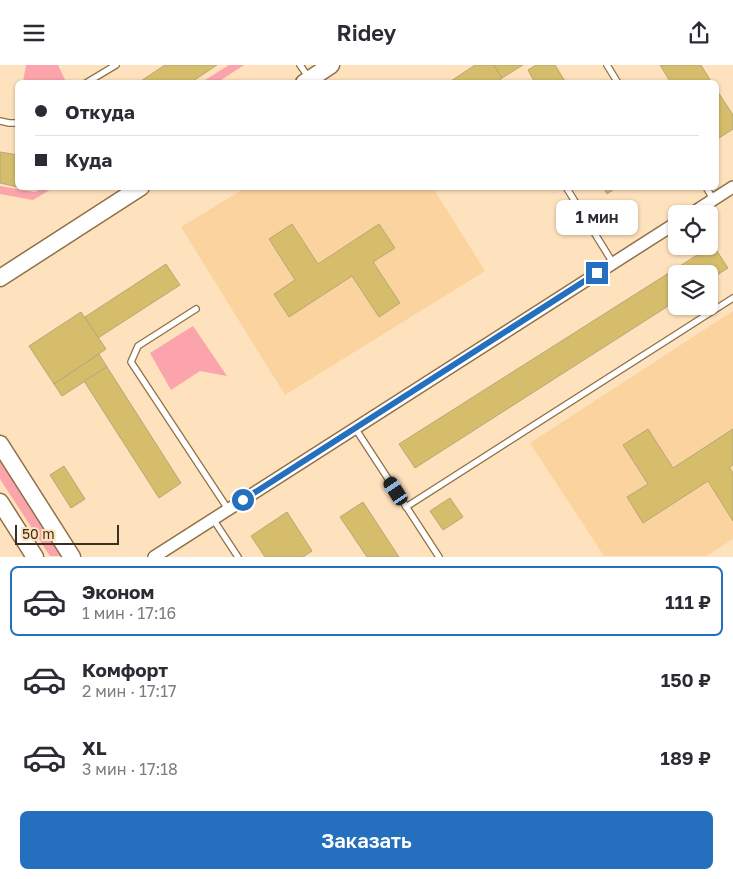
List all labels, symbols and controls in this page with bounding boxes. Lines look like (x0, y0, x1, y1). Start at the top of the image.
icon: menu (20, 19, 48, 47)
text: Ridey (337, 19, 396, 46)
icon: share (685, 19, 713, 47)
text: Откуда (65, 100, 135, 123)
text: Куда (65, 148, 112, 171)
callout: 1 мин (556, 201, 638, 235)
map controls (668, 205, 718, 315)
button: locate (668, 205, 718, 255)
text: 1 мин (575, 207, 619, 227)
route end (586, 262, 608, 284)
button: layers (668, 265, 718, 315)
car (381, 474, 410, 508)
route start (232, 489, 254, 511)
scale bar (15, 522, 119, 545)
text: 50 m (22, 525, 55, 542)
icon: car (22, 579, 67, 624)
text: Эконом (82, 580, 154, 603)
text: 111 ₽ (665, 590, 711, 613)
text: 1 мин · 17:16 (82, 603, 176, 623)
icon: car (22, 657, 67, 702)
text: Комфорт (82, 658, 168, 681)
text: 150 ₽ (661, 668, 711, 691)
text: 2 мин · 17:17 (82, 681, 176, 701)
icon: car (22, 735, 67, 780)
text: XL (82, 736, 107, 759)
text: 189 ₽ (660, 746, 711, 769)
text: 3 мин · 17:18 (82, 759, 178, 779)
button: Заказать (20, 811, 713, 869)

